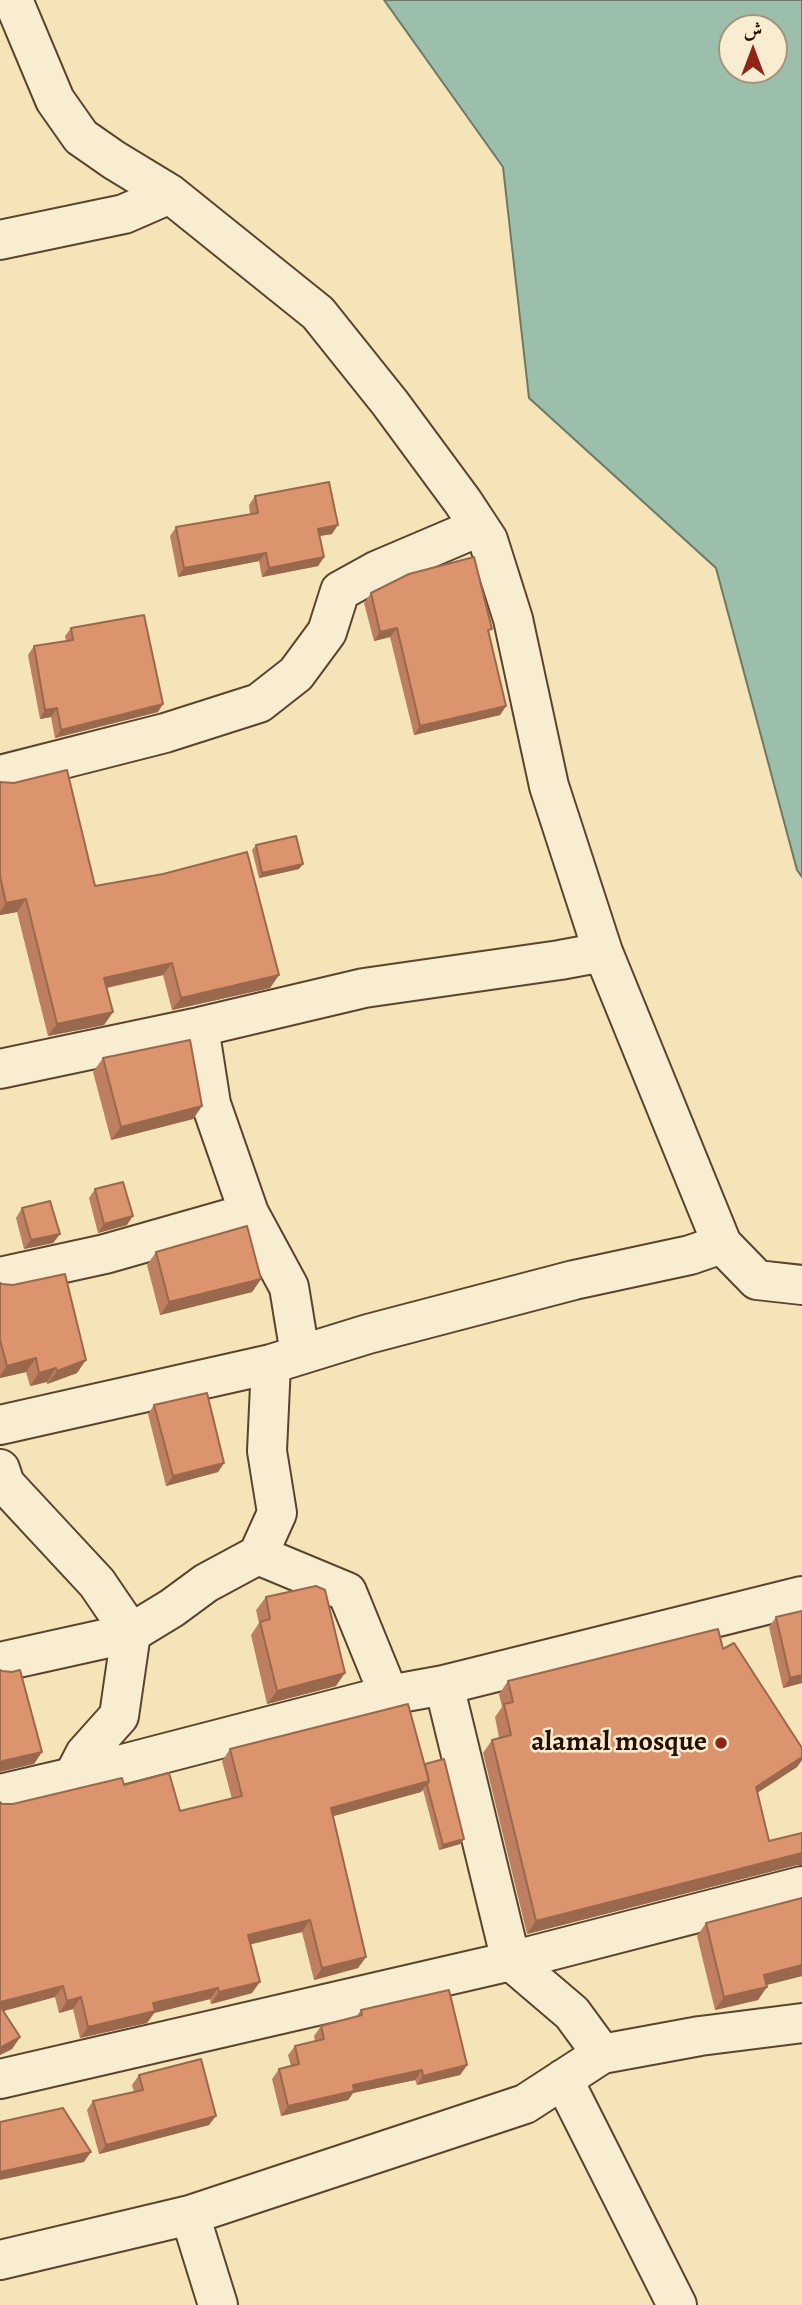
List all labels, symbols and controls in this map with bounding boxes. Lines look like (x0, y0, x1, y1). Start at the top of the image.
north arrow (718, 14, 788, 84)
text: ش (744, 17, 762, 43)
place label: alamal mosque (531, 1726, 707, 1760)
marker: alamal mosque (713, 1735, 729, 1751)

